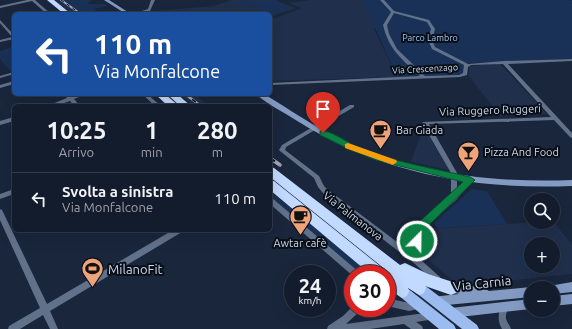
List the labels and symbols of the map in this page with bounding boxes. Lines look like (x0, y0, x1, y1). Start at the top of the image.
park label: Parco Lambro (402, 33, 458, 43)
street label: Via Crescenzago (392, 62, 458, 76)
pin (306, 92, 340, 133)
street label: Via Ruggero Ruggeri (439, 102, 541, 118)
cafe icon: Bar Giada (367, 117, 393, 150)
place label: Bar Giada (396, 124, 443, 136)
bar icon: Pizza And Food (455, 139, 481, 172)
place label: Pizza And Food (484, 146, 559, 158)
street label: Via Palmanova (321, 189, 385, 243)
cafe icon: Awtar cafè (287, 204, 313, 237)
position arrow (396, 220, 438, 262)
place label: Awtar cafè (273, 237, 327, 249)
sports icon: MilanoFit (79, 256, 105, 289)
place label: MilanoFit (108, 262, 163, 276)
speed limit sign: 30 (344, 265, 396, 317)
street label: Via Carnia (452, 273, 512, 293)

